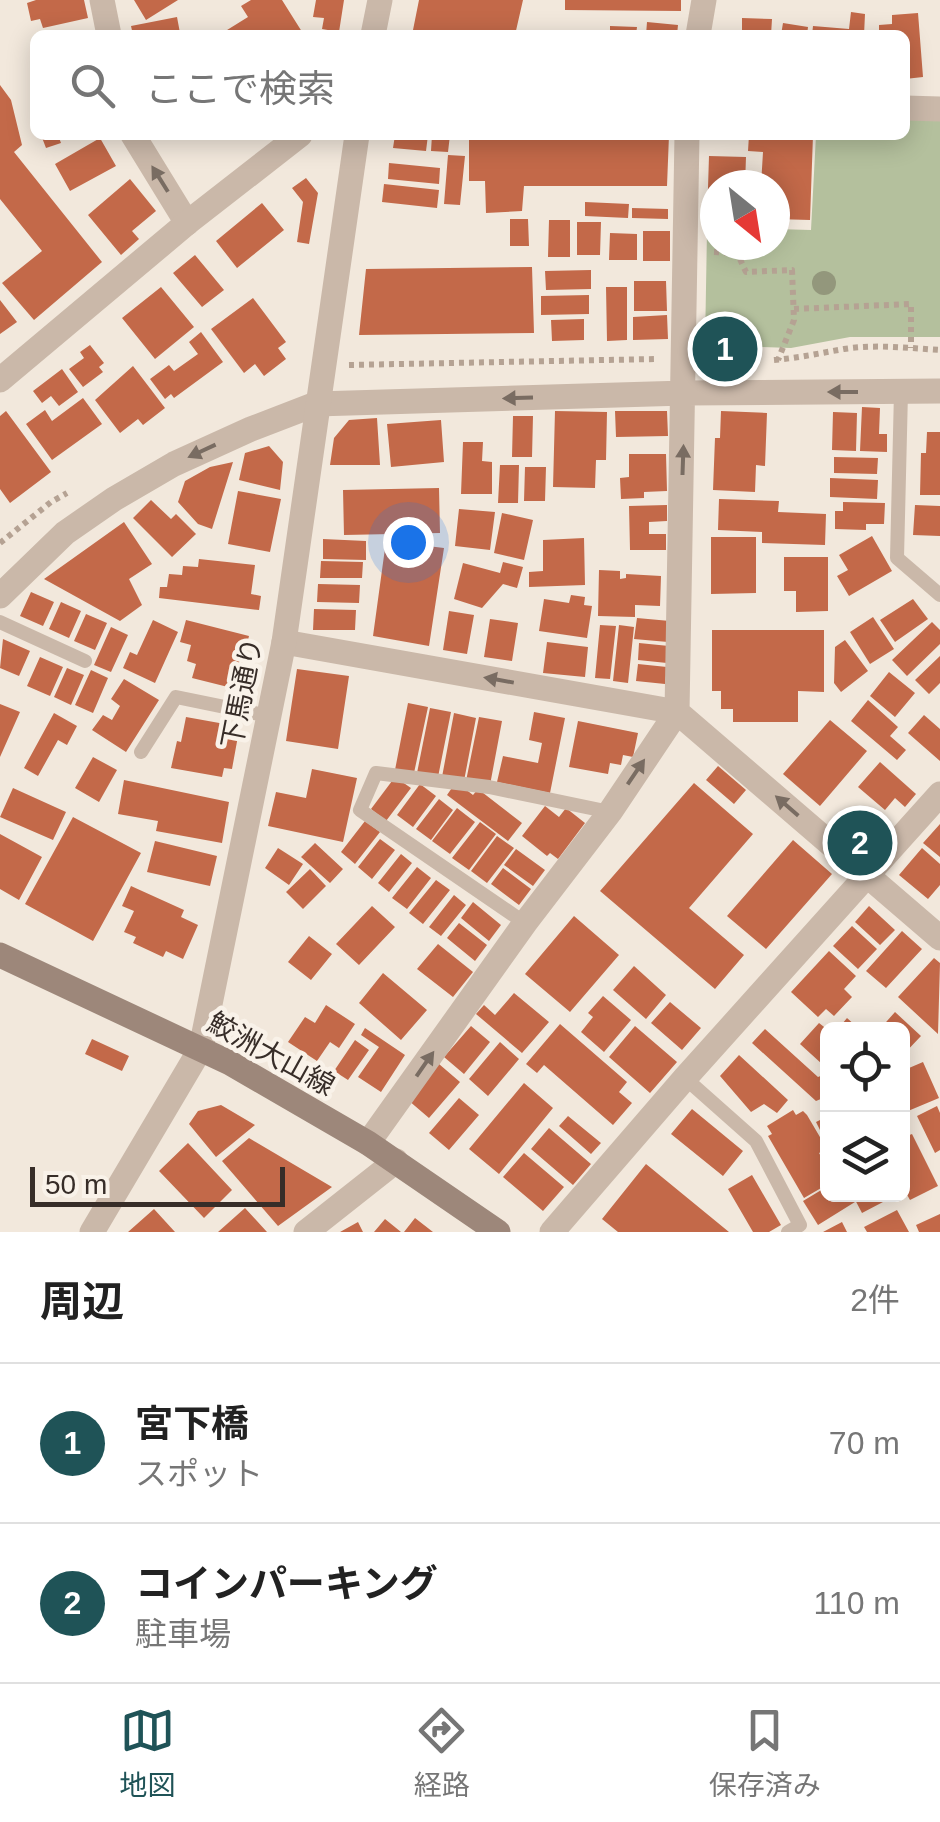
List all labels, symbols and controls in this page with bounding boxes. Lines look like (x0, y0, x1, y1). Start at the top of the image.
search box (30, 30, 910, 140)
icon: search (65, 58, 120, 113)
text: ここで検索 (145, 68, 335, 110)
one-way arrow (152, 165, 169, 193)
north arrow (700, 170, 790, 260)
pin: 1 (692, 312, 758, 386)
one-way arrow (826, 384, 858, 400)
one-way arrow (501, 391, 533, 407)
one-way arrow (187, 443, 216, 460)
one-way arrow (676, 443, 692, 475)
your location (383, 517, 434, 568)
street label: 下馬通り (216, 635, 268, 751)
one-way arrow (483, 672, 515, 687)
one-way arrow (626, 759, 645, 786)
one-way arrow (775, 795, 800, 817)
pin: 2 (828, 806, 892, 880)
street label: 鮫洲大山線 (202, 1007, 340, 1101)
map controls (820, 1022, 910, 1202)
button: locate (820, 1022, 910, 1112)
one-way arrow (415, 1050, 434, 1077)
button: layers (820, 1112, 910, 1202)
scale bar (30, 1162, 285, 1206)
text: 50 m (45, 1169, 107, 1200)
text: 周辺 (40, 1278, 124, 1325)
text: 2件 (850, 1282, 900, 1318)
text: 宮下橋 (135, 1403, 249, 1445)
text: 1 (64, 1425, 81, 1461)
text: 70 m (829, 1425, 900, 1461)
text: スポット (135, 1456, 263, 1492)
text: コインパーキング (135, 1563, 438, 1605)
text: 2 (64, 1585, 81, 1621)
text: 110 m (813, 1585, 900, 1621)
text: 駐車場 (135, 1616, 231, 1652)
tab: 地図 (119, 1703, 175, 1803)
tab: 経路 (414, 1703, 470, 1803)
tab: 保存済み (709, 1703, 821, 1803)

